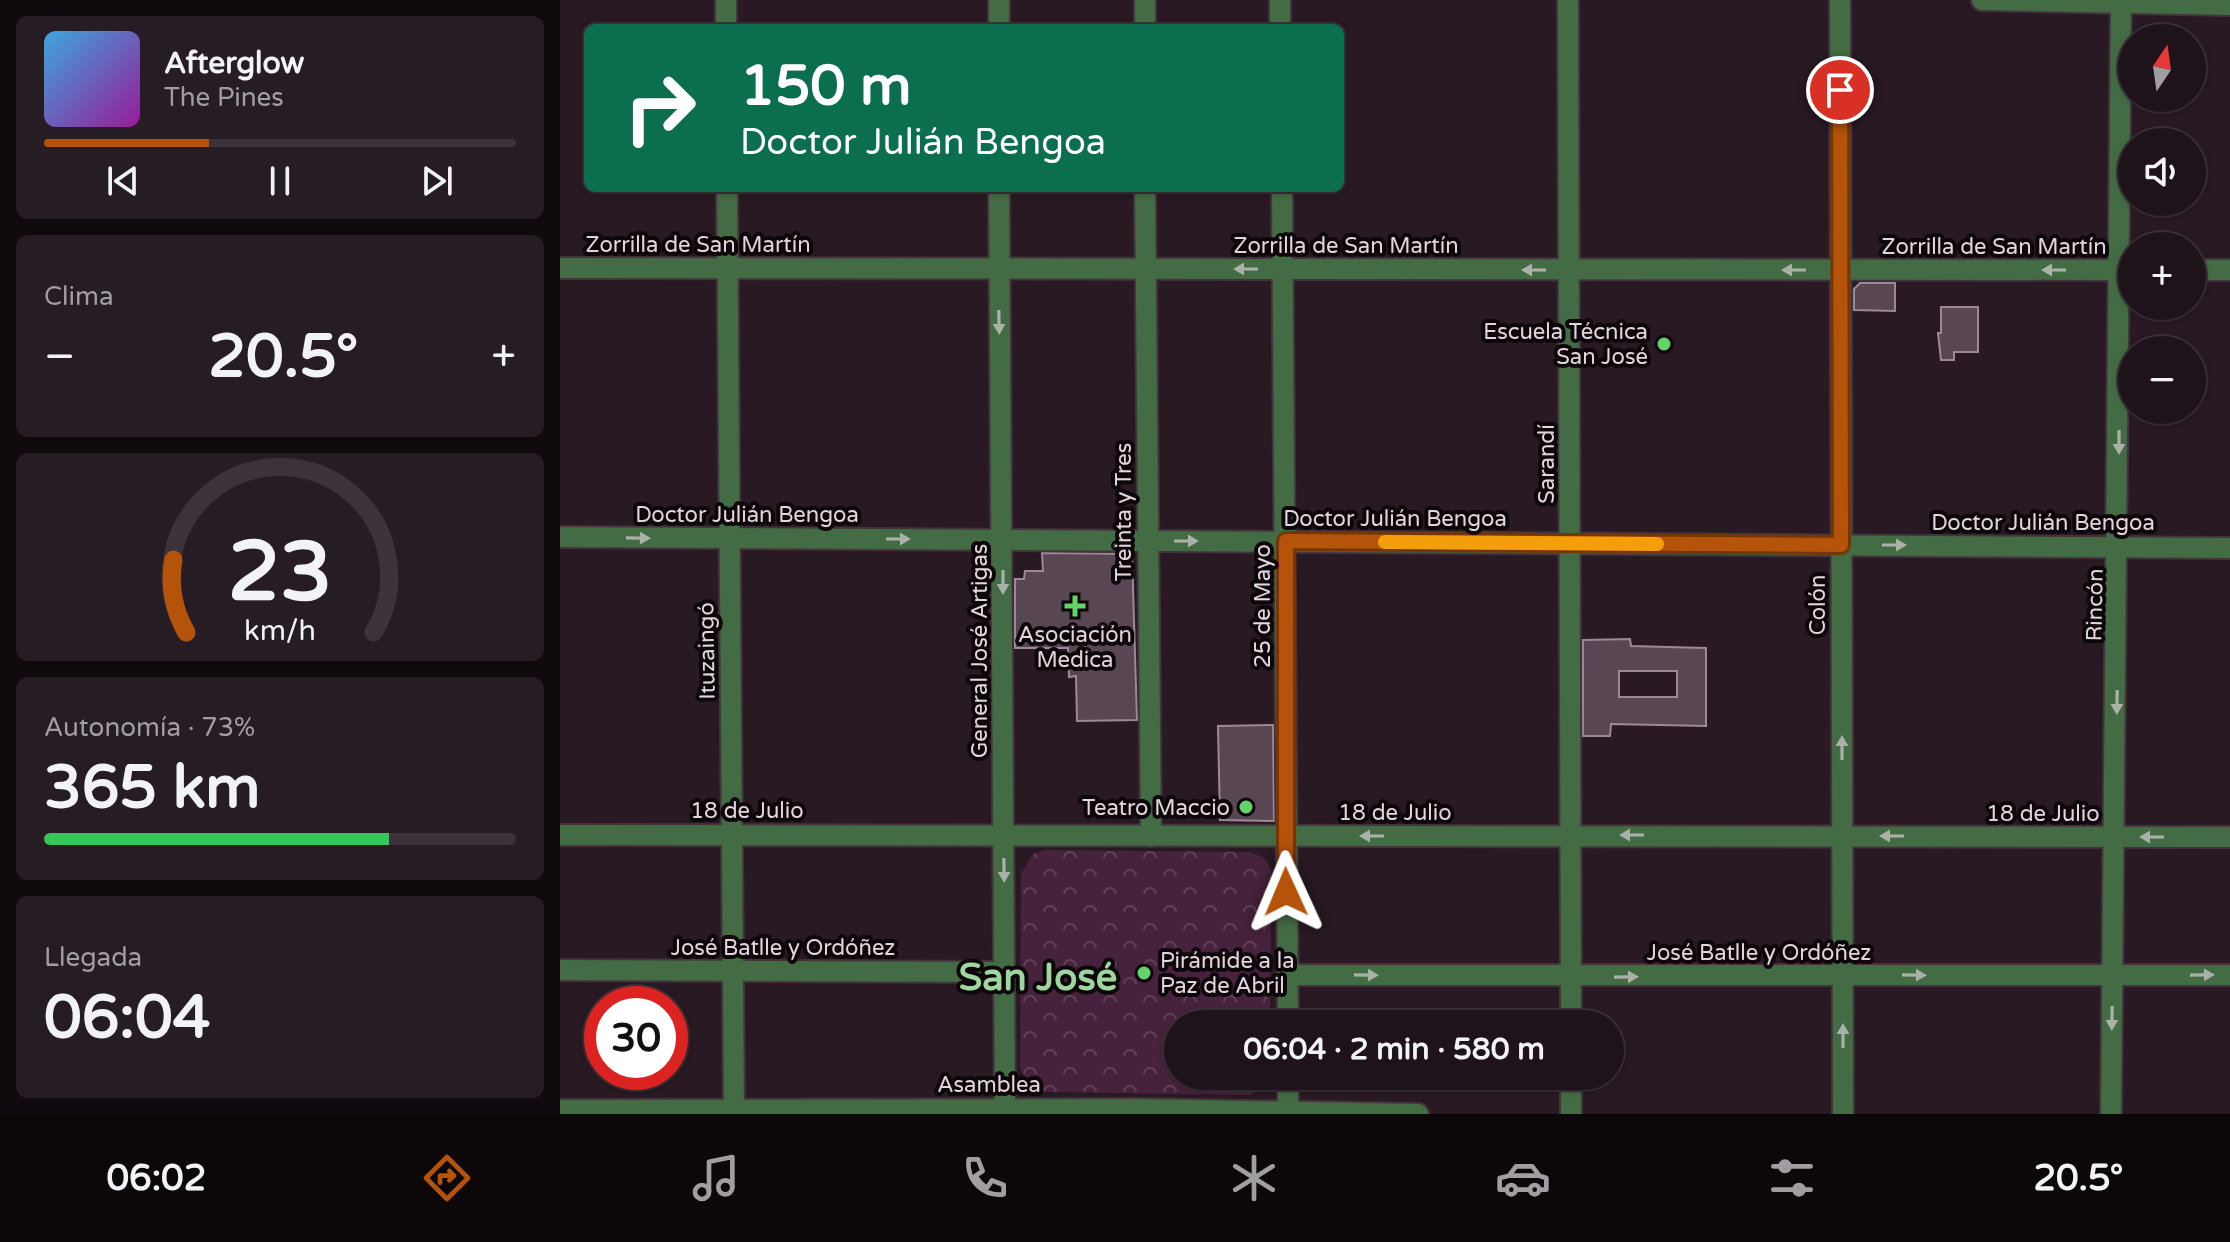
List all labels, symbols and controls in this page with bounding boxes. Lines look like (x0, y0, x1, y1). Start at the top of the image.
north arrow (2118, 24, 2206, 112)
map controls (2118, 24, 2206, 424)
text: Afterglow (164, 45, 304, 82)
text: 150 m (740, 53, 911, 120)
icon: right (608, 56, 712, 160)
pin (1806, 56, 1874, 124)
icon: arrive (1818, 68, 1862, 112)
text: The Pines (164, 82, 284, 113)
text: Doctor Julián Bengoa (740, 121, 1106, 164)
button: sound (2118, 128, 2206, 216)
icon: previous (101, 159, 145, 203)
icon: pause (258, 159, 302, 203)
icon: next (415, 159, 459, 203)
street label: Zorrilla de San Martín (585, 232, 811, 258)
button: + (2118, 232, 2206, 320)
street label: Zorrilla de San Martín (1233, 233, 1459, 259)
street label: Zorrilla de San Martín (1881, 234, 2107, 260)
one-way arrow (1233, 263, 1258, 275)
one-way arrow (1521, 264, 1546, 276)
one-way arrow (1781, 264, 1806, 276)
one-way arrow (2041, 264, 2066, 276)
text: Clima (44, 281, 114, 312)
one-way arrow (993, 310, 1006, 335)
place label: Escuela Técnica San José (1483, 319, 1648, 370)
text: 20.5° (208, 321, 358, 393)
text: − (44, 331, 75, 384)
text: + (491, 331, 516, 384)
marker: Escuela Técnica San José (1655, 335, 1673, 353)
button: − (2118, 336, 2206, 424)
street label: Sarandí (1534, 424, 1560, 504)
one-way arrow (2113, 430, 2125, 455)
street label: Treinta y Tres (1111, 443, 1137, 581)
street label: Doctor Julián Bengoa (635, 502, 859, 528)
street label: Doctor Julián Bengoa (1283, 506, 1507, 532)
street label: Doctor Julián Bengoa (1931, 510, 2155, 536)
text: 23 (228, 523, 332, 623)
one-way arrow (626, 532, 651, 544)
one-way arrow (886, 533, 911, 545)
one-way arrow (1174, 535, 1199, 547)
one-way arrow (1882, 539, 1907, 551)
street label: General José Artigas (967, 544, 993, 758)
street label: 25 de Mayo (1250, 544, 1276, 668)
street label: Rincón (2081, 568, 2109, 642)
one-way arrow (997, 570, 1009, 595)
street label: Colón (1805, 575, 1831, 635)
marker: Asociación Medica (1064, 595, 1086, 617)
street label: Ituzaingó (693, 602, 721, 700)
text: km/h (244, 614, 316, 648)
place label: Asociación Medica (1018, 622, 1132, 673)
one-way arrow (2110, 690, 2123, 715)
text: Autonomía · 73% (44, 712, 255, 743)
one-way arrow (1836, 735, 1848, 760)
text: 365 km (44, 752, 260, 824)
place label: Teatro Maccio (1082, 795, 1230, 821)
street label: 18 de Julio (690, 798, 804, 824)
marker: Teatro Maccio (1237, 798, 1255, 816)
street label: 18 de Julio (1338, 800, 1452, 826)
street label: 18 de Julio (1986, 801, 2100, 827)
one-way arrow (1619, 829, 1644, 841)
one-way arrow (1879, 829, 1904, 842)
one-way arrow (1359, 830, 1384, 842)
one-way arrow (2139, 831, 2164, 843)
position arrow (1244, 850, 1328, 934)
one-way arrow (997, 858, 1010, 883)
street label: José Batlle y Ordóñez (671, 935, 895, 961)
street label: José Batlle y Ordóñez (1647, 940, 1871, 966)
text: Llegada (44, 942, 142, 973)
place label: Pirámide a la Paz de Abril (1160, 948, 1295, 999)
district label: San José (959, 955, 1117, 1001)
marker: Pirámide a la Paz de Abril (1135, 964, 1153, 982)
one-way arrow (1354, 969, 1379, 981)
one-way arrow (1902, 969, 1927, 981)
one-way arrow (2190, 969, 2215, 982)
one-way arrow (1614, 970, 1639, 983)
text: 06:04 (44, 982, 210, 1054)
speed limit sign: 30 (584, 986, 688, 1090)
one-way arrow (2106, 1006, 2118, 1031)
one-way arrow (1837, 1023, 1849, 1048)
text: 06:04 · 2 min · 580 m (1243, 1031, 1545, 1068)
street label: Asamblea (937, 1072, 1041, 1098)
icon: directions (419, 1150, 475, 1206)
icon: music (688, 1150, 744, 1206)
icon: phone (957, 1150, 1013, 1206)
icon: climate (1226, 1150, 1282, 1206)
icon: car (1495, 1150, 1551, 1206)
icon: filters (1764, 1150, 1820, 1206)
text: 06:02 (107, 1157, 206, 1200)
text: 20.5° (2033, 1157, 2123, 1200)

